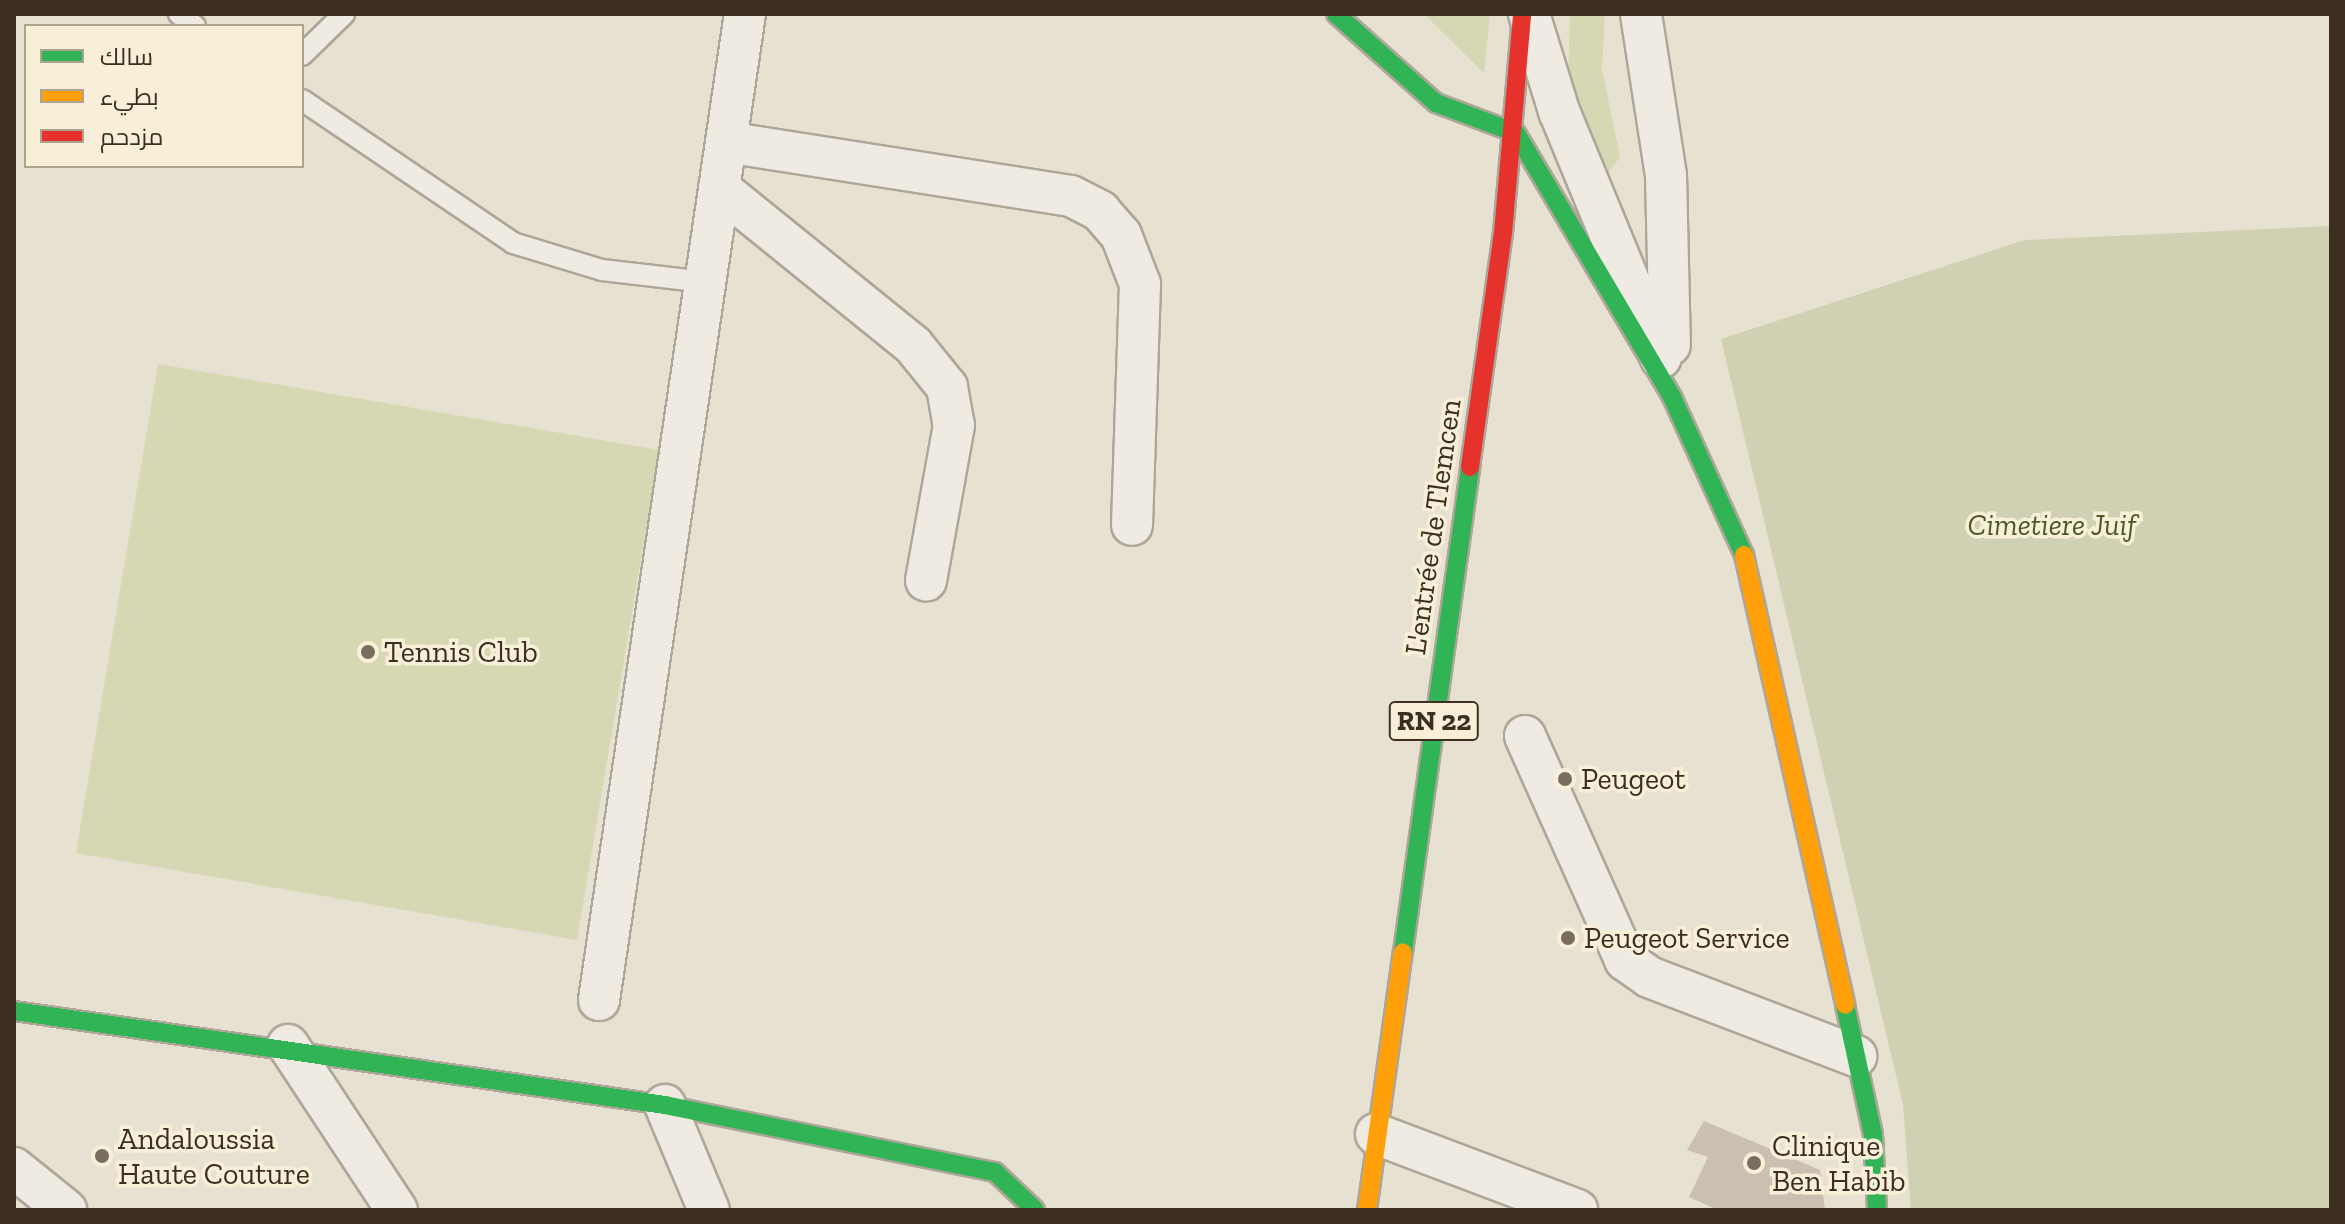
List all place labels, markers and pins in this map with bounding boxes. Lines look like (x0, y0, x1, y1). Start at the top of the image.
place label: Tennis Club (384, 634, 538, 670)
marker: Tennis Club (359, 643, 377, 661)
place label: Peugeot (1581, 761, 1686, 797)
marker: Peugeot (1556, 770, 1574, 788)
place label: Peugeot Service (1584, 920, 1790, 956)
marker: Peugeot Service (1559, 929, 1577, 947)
place label: Andaloussia Haute Couture (118, 1121, 310, 1192)
place label: Clinique Ben Habib (1772, 1128, 1905, 1198)
marker: Andaloussia Haute Couture (93, 1147, 111, 1165)
marker: Clinique Ben Habib (1743, 1152, 1765, 1174)

